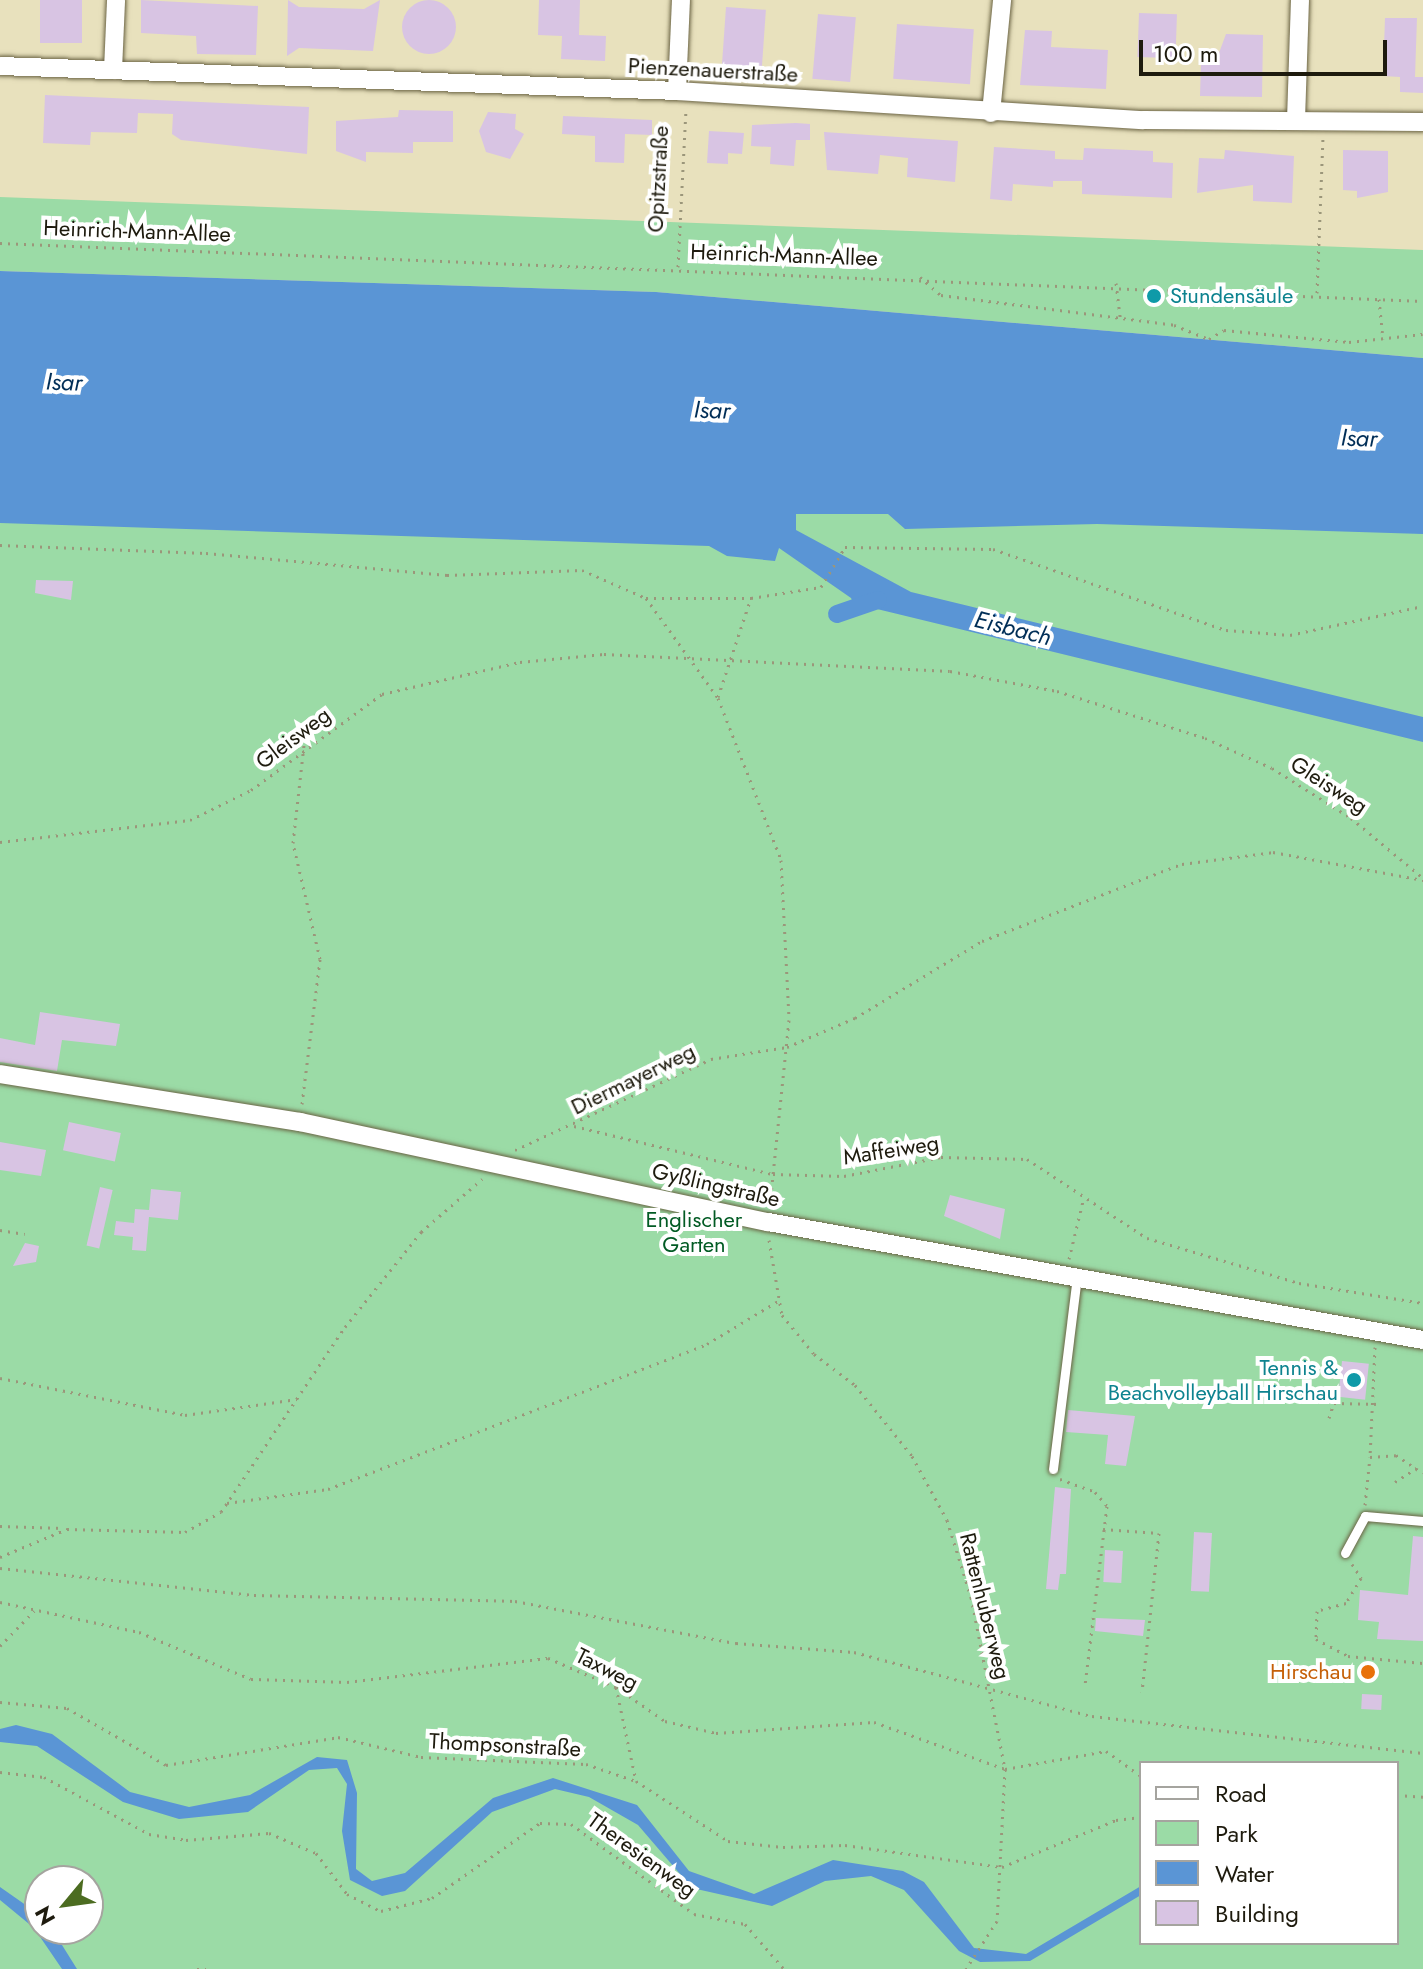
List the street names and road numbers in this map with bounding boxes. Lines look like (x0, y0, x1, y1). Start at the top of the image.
street label: Pienzenauerstraße (627, 52, 799, 88)
street label: Opitzstraße (642, 125, 674, 233)
street label: Heinrich-Mann-Allee (43, 215, 231, 247)
street label: Heinrich-Mann-Allee (690, 239, 878, 271)
street label: Gleisweg (251, 701, 335, 775)
street label: Gleisweg (1286, 750, 1372, 820)
street label: Diermayerweg (567, 1038, 699, 1120)
street label: Maffeiweg (841, 1129, 941, 1171)
street label: Gyßlingstraße (650, 1157, 782, 1213)
street label: Rattenhuberweg (954, 1530, 1016, 1682)
street label: Taxweg (571, 1642, 643, 1696)
street label: Thompsonstraße (428, 1728, 582, 1762)
street label: Theresienweg (583, 1807, 701, 1903)

